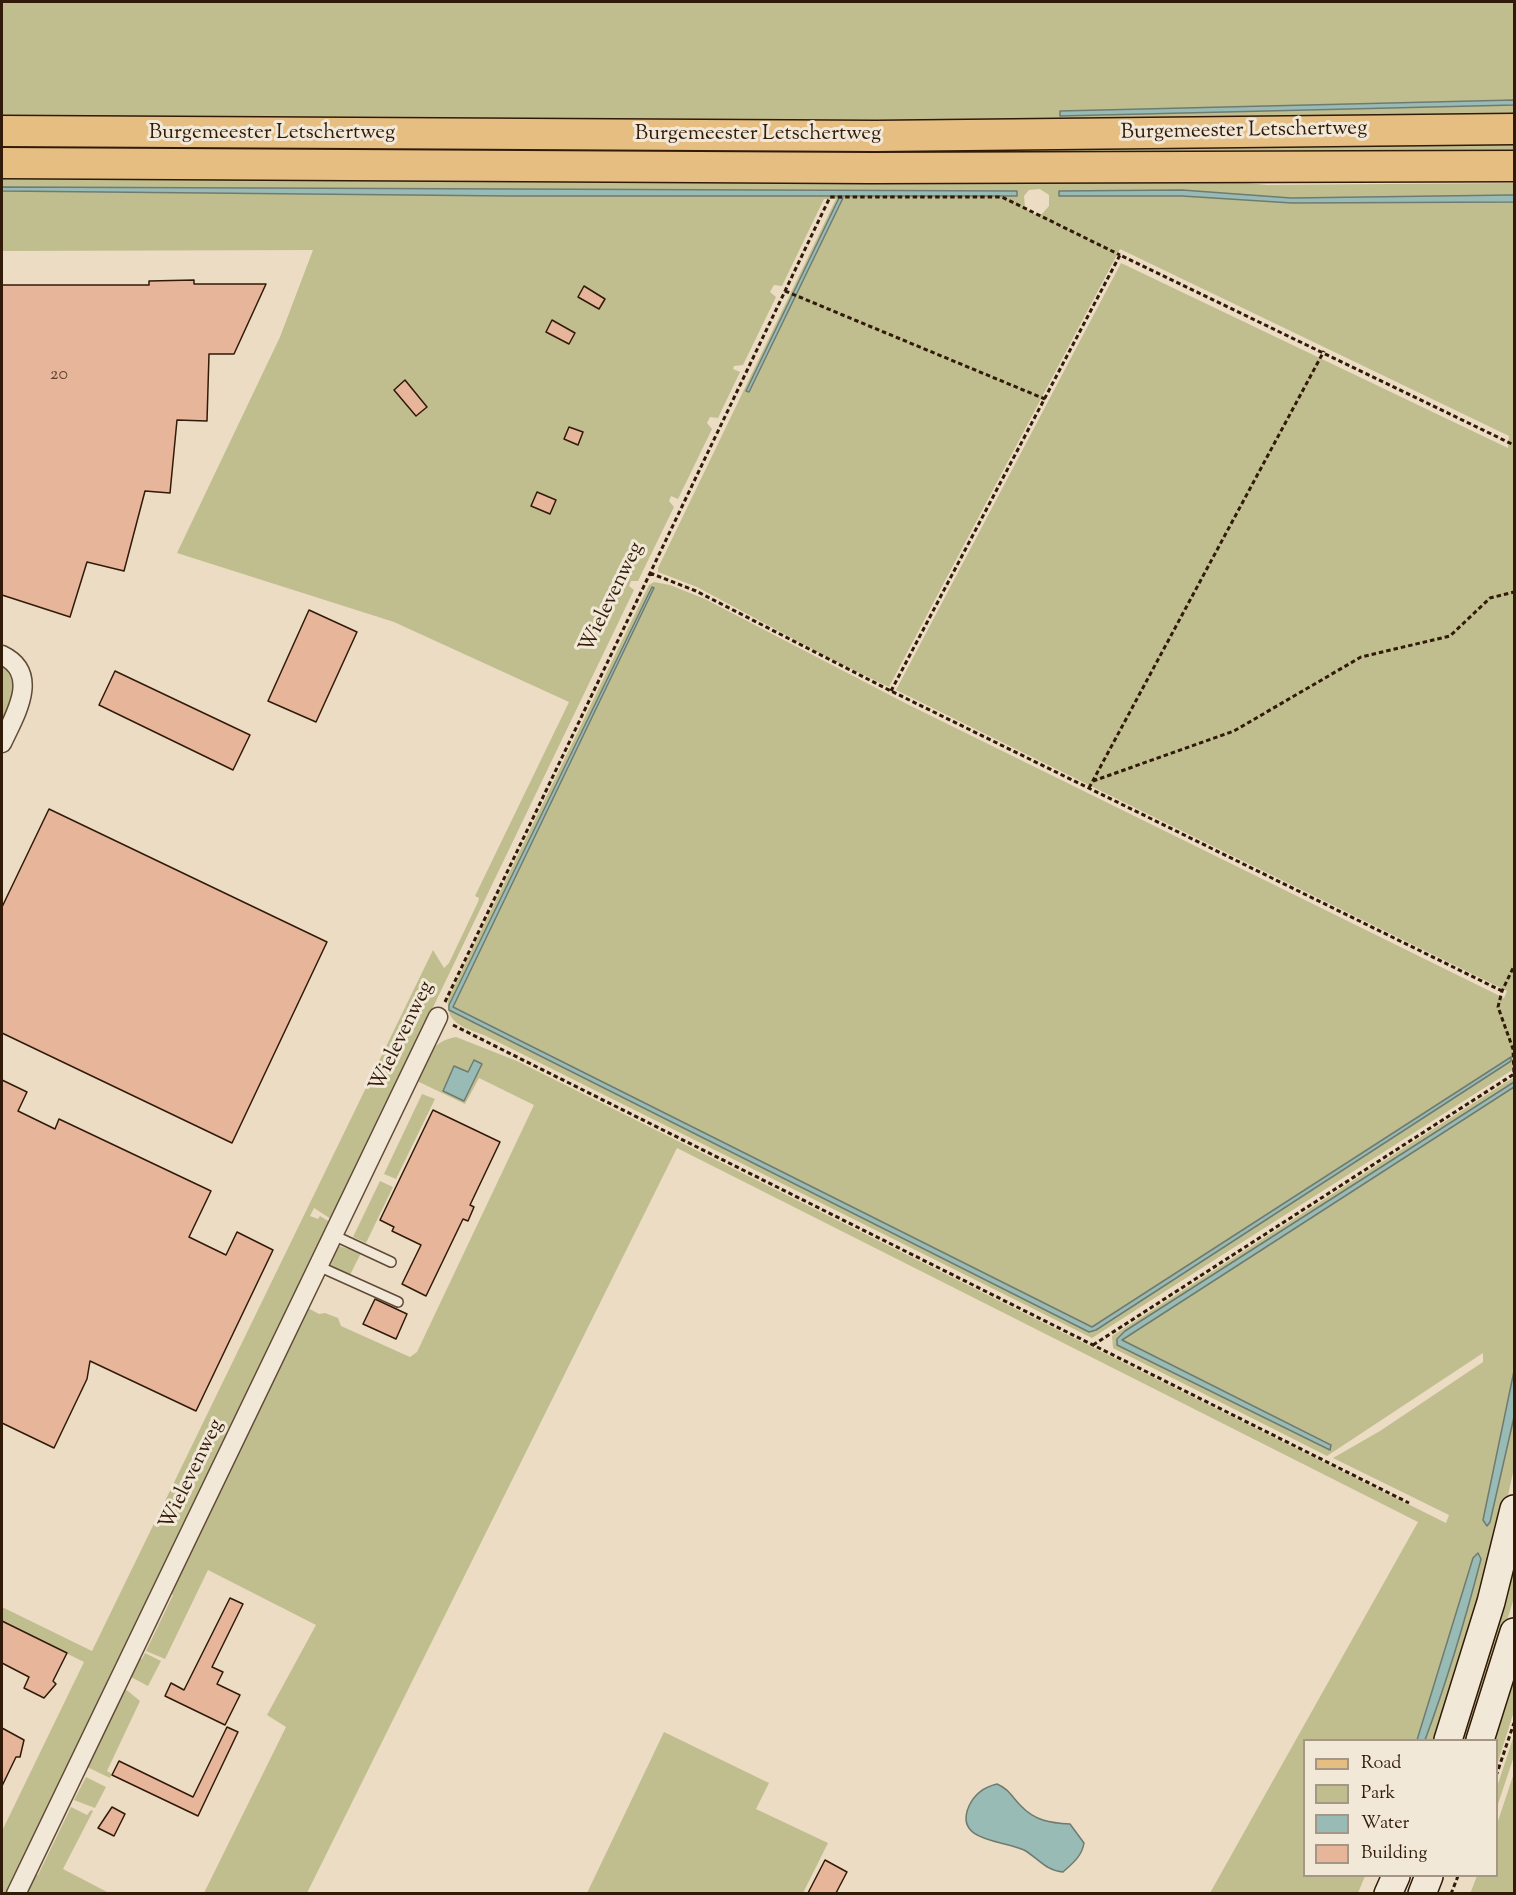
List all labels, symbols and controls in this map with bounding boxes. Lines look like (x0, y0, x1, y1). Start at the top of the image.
street label: Burgemeester Letschertweg (1120, 117, 1368, 147)
street label: Burgemeester Letschertweg (149, 121, 395, 147)
street label: Burgemeester Letschertweg (635, 122, 881, 148)
house number: 20 (50, 365, 68, 387)
street label: Wielevenweg (575, 539, 651, 657)
street label: Wielevenweg (365, 978, 441, 1096)
street label: Wielevenweg (155, 1416, 231, 1534)
legend (1303, 1739, 1498, 1877)
text: Road (1361, 1751, 1401, 1777)
text: Park (1361, 1781, 1395, 1807)
text: Water (1361, 1811, 1409, 1837)
text: Building (1361, 1841, 1427, 1867)

